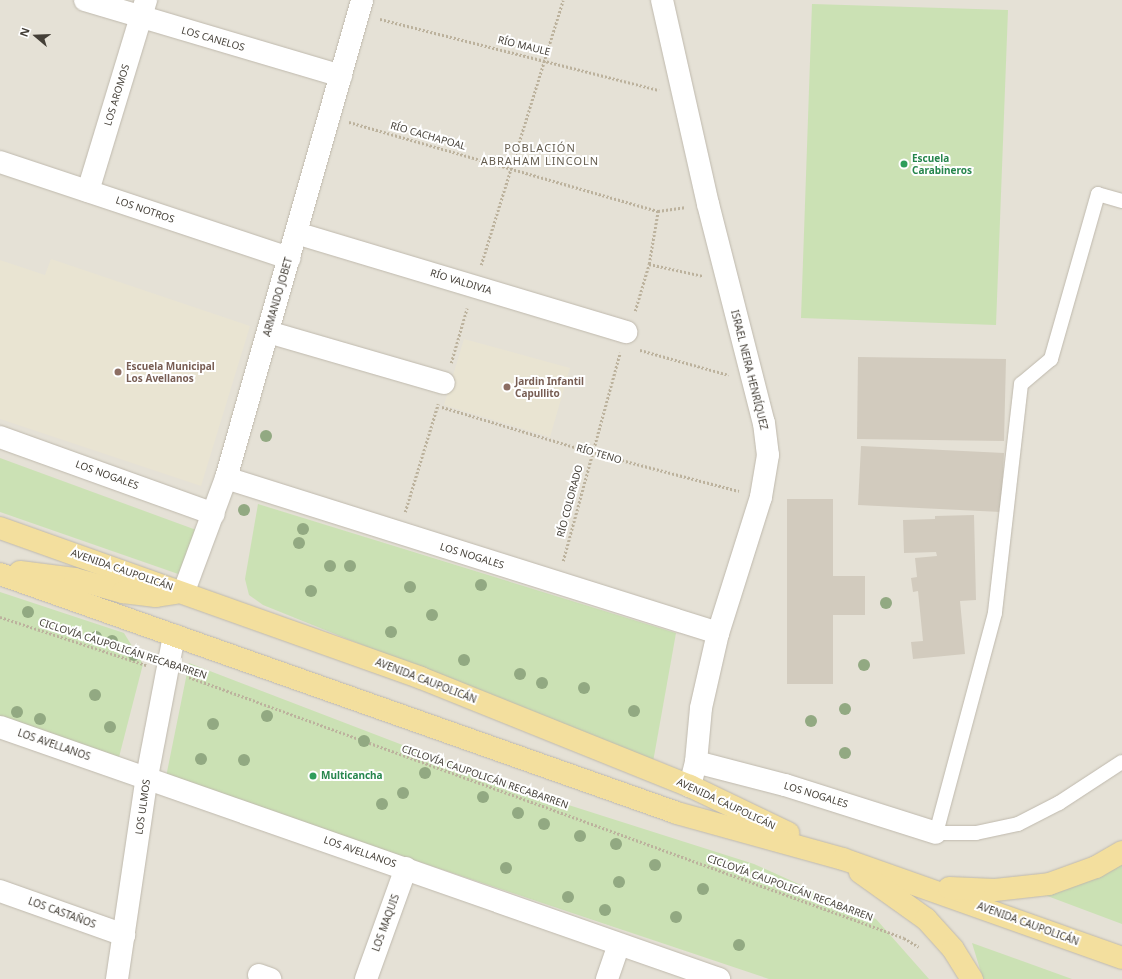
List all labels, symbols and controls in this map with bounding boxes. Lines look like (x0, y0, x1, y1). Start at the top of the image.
north arrow (16, 16, 56, 56)
street label: LOS CANELOS (180, 24, 246, 54)
text: N (16, 25, 33, 39)
street label: RÍO MAULE (497, 34, 551, 58)
street label: LOS AROMOS (102, 63, 132, 127)
street label: RÍO CACHAPOAL (389, 119, 467, 153)
district label: POBLACIÓN ABRAHAM LINCOLN (481, 142, 599, 168)
place label: Escuela Carabineros (912, 152, 972, 176)
marker: Escuela Carabineros (899, 159, 909, 169)
street label: LOS NOTROS (114, 194, 176, 226)
street label: ARMANDO JOBET (261, 256, 295, 338)
street label: RÍO VALDIVIA (429, 267, 493, 297)
street label: ISRAEL NEIRA HENRÍQUEZ (728, 309, 770, 431)
place label: Escuela Municipal Los Avellanos (126, 360, 215, 384)
marker: Escuela Municipal Los Avellanos (113, 367, 123, 377)
place label: Jardin Infantil Capullito (515, 375, 584, 398)
marker: Jardin Infantil Capullito (502, 382, 512, 392)
street label: RÍO TENO (575, 442, 623, 466)
street label: LOS NOGALES (74, 458, 140, 492)
street label: RÍO COLORADO (555, 463, 585, 539)
street label: LOS NOGALES (439, 541, 505, 571)
street label: AVENIDA CAUPOLICÁN (69, 547, 175, 593)
street label: CICLOVÍA CAUPOLICÁN RECABARREN (38, 616, 208, 682)
street label: AVENIDA CAUPOLICÁN (374, 656, 478, 706)
street label: LOS AVELLANOS (16, 727, 92, 763)
street label: CICLOVÍA CAUPOLICÁN RECABARREN (400, 743, 570, 811)
place label: Multicancha (321, 770, 383, 782)
marker: Multicancha (308, 771, 318, 781)
street label: AVENIDA CAUPOLICÁN (675, 776, 777, 832)
street label: LOS ULMOS (133, 779, 153, 835)
street label: LOS NOGALES (783, 780, 849, 810)
street label: LOS AVELLANOS (322, 834, 398, 870)
street label: CICLOVÍA CAUPOLICÁN RECABARREN (705, 852, 875, 924)
street label: LOS MAQUIS (370, 893, 402, 953)
street label: LOS CASTAÑOS (26, 895, 98, 931)
street label: AVENIDA CAUPOLICÁN (975, 900, 1081, 948)

